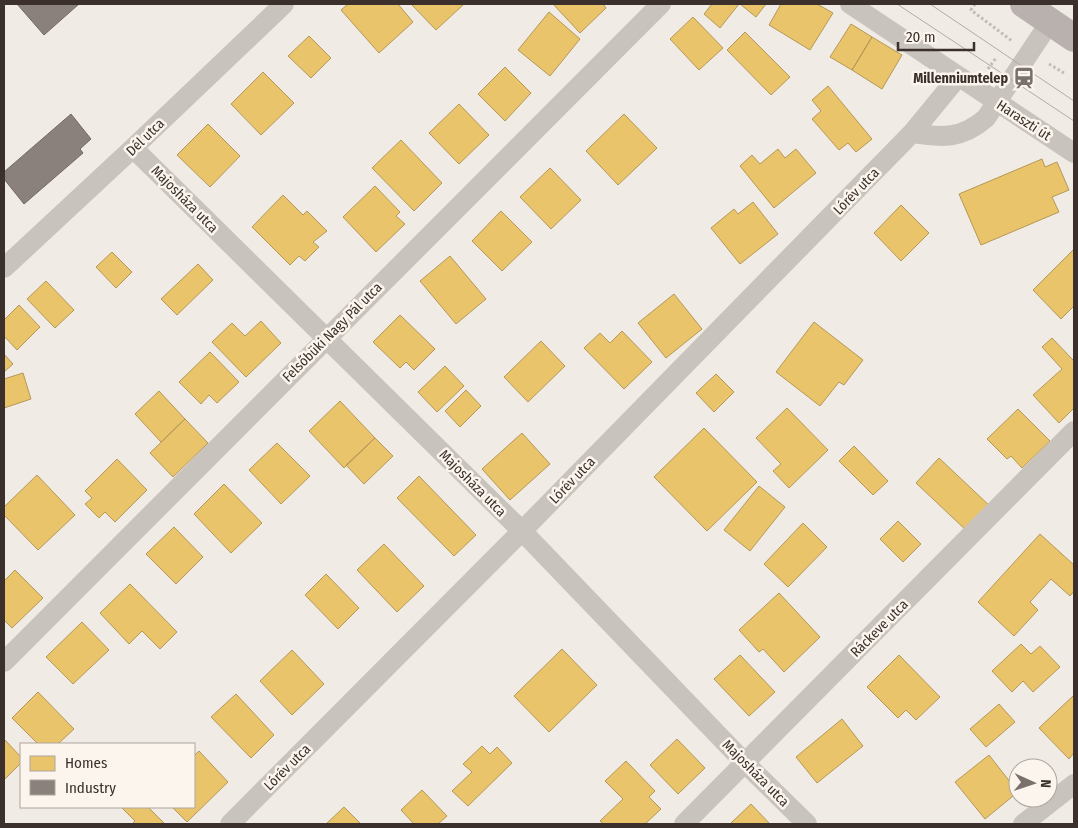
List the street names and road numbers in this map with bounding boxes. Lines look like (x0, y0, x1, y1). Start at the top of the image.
street label: Haraszti út (993, 97, 1054, 144)
street label: Dél utca (123, 115, 168, 160)
street label: Majosháza utca (148, 162, 222, 236)
street label: Lórév utca (830, 164, 883, 218)
street label: Felsőbüki Nagy Pál utca (279, 279, 386, 386)
street label: Majosháza utca (436, 446, 510, 520)
street label: Lórév utca (546, 453, 599, 507)
street label: Ráckeve utca (847, 596, 912, 661)
street label: Majosháza utca (719, 736, 793, 810)
street label: Lórév utca (261, 741, 314, 794)

